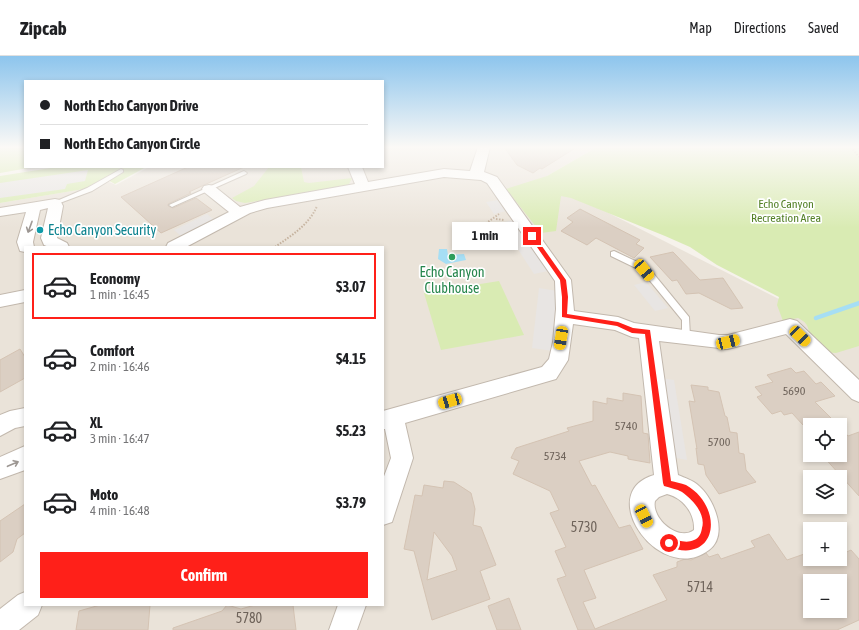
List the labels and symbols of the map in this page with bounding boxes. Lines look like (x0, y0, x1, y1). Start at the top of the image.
park label: Echo Canyon Recreation Area (751, 197, 821, 225)
one-way arrow (26, 221, 33, 234)
place label: Echo Canyon Security (48, 222, 156, 238)
callout: 1 min (452, 222, 518, 250)
marker: Echo Canyon Security (35, 225, 45, 235)
route end (523, 227, 541, 245)
marker: Echo Canyon Clubhouse (447, 252, 457, 262)
car (632, 257, 656, 283)
place label: Echo Canyon Clubhouse (419, 264, 485, 296)
car (787, 323, 813, 349)
car (553, 325, 569, 351)
car (715, 333, 741, 351)
house number: 5690 (783, 384, 806, 398)
car (437, 392, 463, 410)
house number: 5740 (615, 419, 638, 433)
house number: 5700 (708, 435, 731, 449)
house number: 5734 (544, 449, 567, 463)
one-way arrow (7, 460, 19, 467)
car (633, 503, 655, 529)
house number: 5730 (571, 519, 598, 535)
route start (660, 534, 678, 552)
house number: 5714 (687, 579, 714, 595)
house number: 5780 (236, 610, 263, 626)

